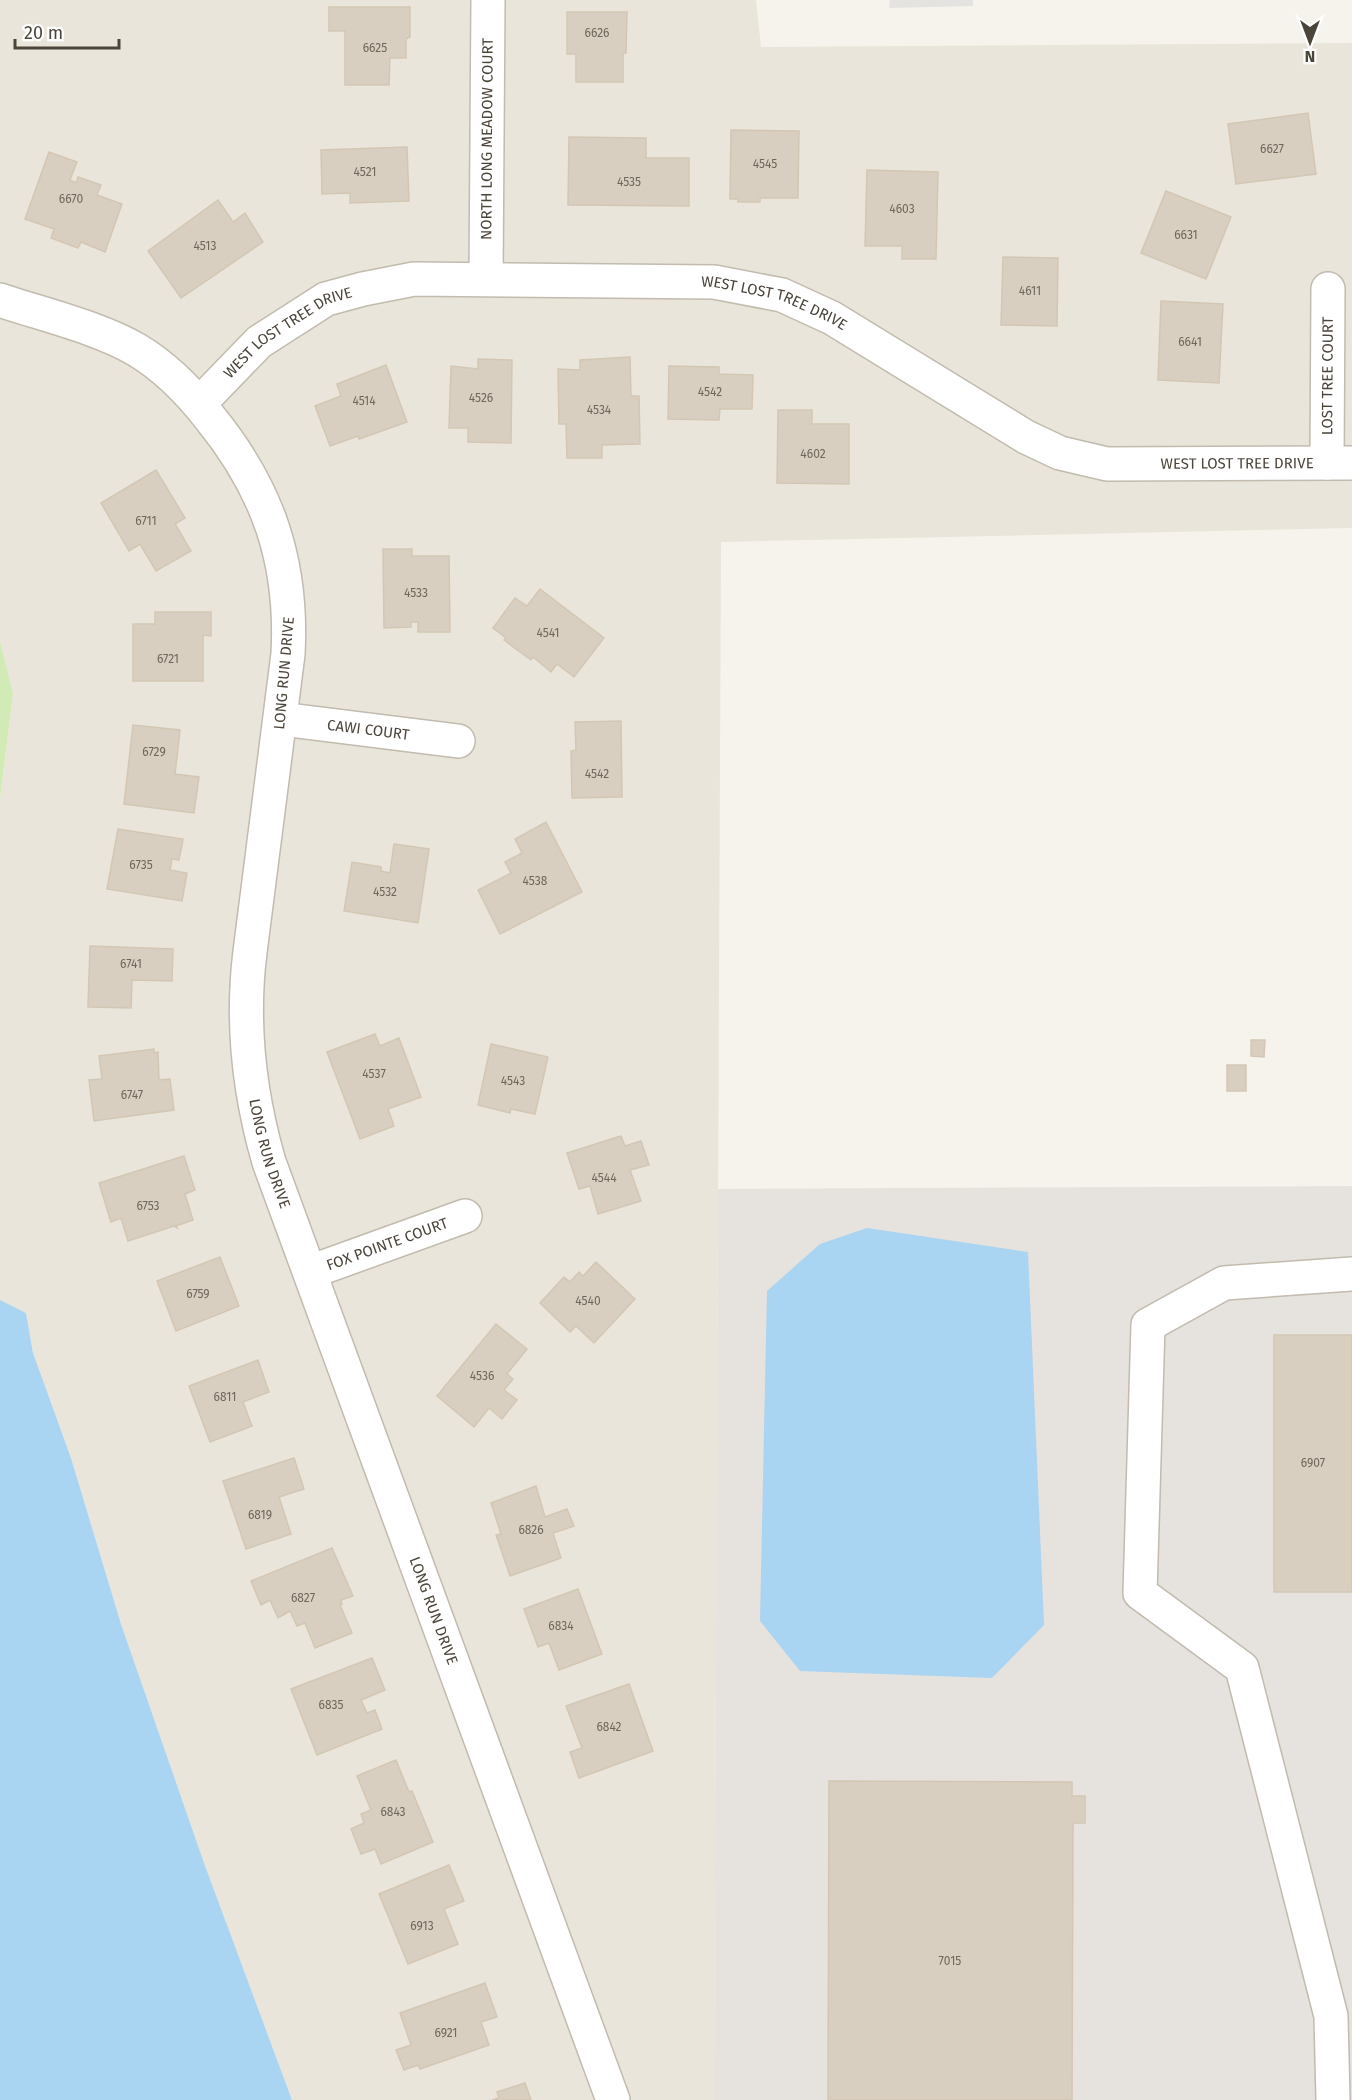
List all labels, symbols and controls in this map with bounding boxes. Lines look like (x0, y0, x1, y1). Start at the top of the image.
scale bar (15, 12, 118, 50)
north arrow (1280, 12, 1340, 72)
text: 20 m (24, 22, 63, 44)
house number: 6626 (585, 26, 609, 40)
street label: NORTH LONG MEADOW COURT (477, 38, 497, 240)
house number: 6625 (363, 41, 387, 55)
text: N (1305, 47, 1315, 66)
house number: 6627 (1260, 142, 1284, 156)
house number: 4545 (753, 157, 777, 171)
house number: 4521 (354, 165, 376, 179)
house number: 4535 (617, 175, 641, 189)
house number: 6670 (59, 192, 83, 206)
house number: 4603 (889, 202, 915, 216)
house number: 6631 (1174, 228, 1198, 242)
house number: 4513 (194, 239, 216, 253)
street label: WEST LOST TREE DRIVE (701, 273, 850, 334)
street label: WEST LOST TREE DRIVE (220, 283, 354, 382)
house number: 4611 (1019, 284, 1041, 298)
street label: LOST TREE COURT (1318, 316, 1337, 435)
house number: 6641 (1178, 335, 1202, 349)
house number: 4542 (698, 385, 722, 399)
house number: 4526 (469, 391, 493, 405)
house number: 4514 (352, 394, 376, 408)
house number: 4534 (587, 403, 612, 417)
house number: 4602 (800, 447, 826, 461)
street label: WEST LOST TREE DRIVE (1160, 454, 1314, 473)
house number: 6711 (135, 514, 157, 528)
house number: 4533 (404, 586, 428, 600)
street label: LONG RUN DRIVE (270, 616, 298, 730)
house number: 4541 (536, 626, 560, 640)
house number: 6721 (157, 652, 179, 666)
street label: CAWI COURT (326, 716, 411, 744)
house number: 6729 (142, 745, 166, 759)
house number: 4542 (585, 767, 609, 781)
house number: 6735 (129, 858, 153, 872)
house number: 4538 (523, 874, 548, 888)
house number: 4532 (373, 885, 397, 899)
house number: 6741 (120, 957, 142, 971)
house number: 4537 (362, 1067, 386, 1081)
house number: 4543 (501, 1074, 525, 1088)
house number: 6747 (121, 1088, 143, 1102)
street label: LONG RUN DRIVE (245, 1097, 294, 1211)
house number: 4544 (591, 1171, 617, 1185)
house number: 6753 (136, 1199, 160, 1213)
street label: FOX POINTE COURT (324, 1214, 451, 1274)
house number: 6759 (186, 1287, 210, 1301)
house number: 4540 (575, 1294, 601, 1308)
house number: 4536 (470, 1369, 494, 1383)
house number: 6811 (214, 1390, 236, 1404)
house number: 6907 (1301, 1456, 1325, 1470)
house number: 6819 (248, 1508, 272, 1522)
house number: 6826 (518, 1523, 544, 1537)
street label: LONG RUN DRIVE (406, 1554, 462, 1667)
house number: 6827 (291, 1591, 315, 1605)
house number: 6834 (548, 1619, 574, 1633)
house number: 6835 (318, 1698, 344, 1712)
house number: 6842 (596, 1720, 622, 1734)
house number: 6843 (380, 1805, 406, 1819)
house number: 6913 (410, 1919, 434, 1933)
house number: 7015 (939, 1954, 961, 1968)
house number: 6921 (434, 2026, 458, 2040)

